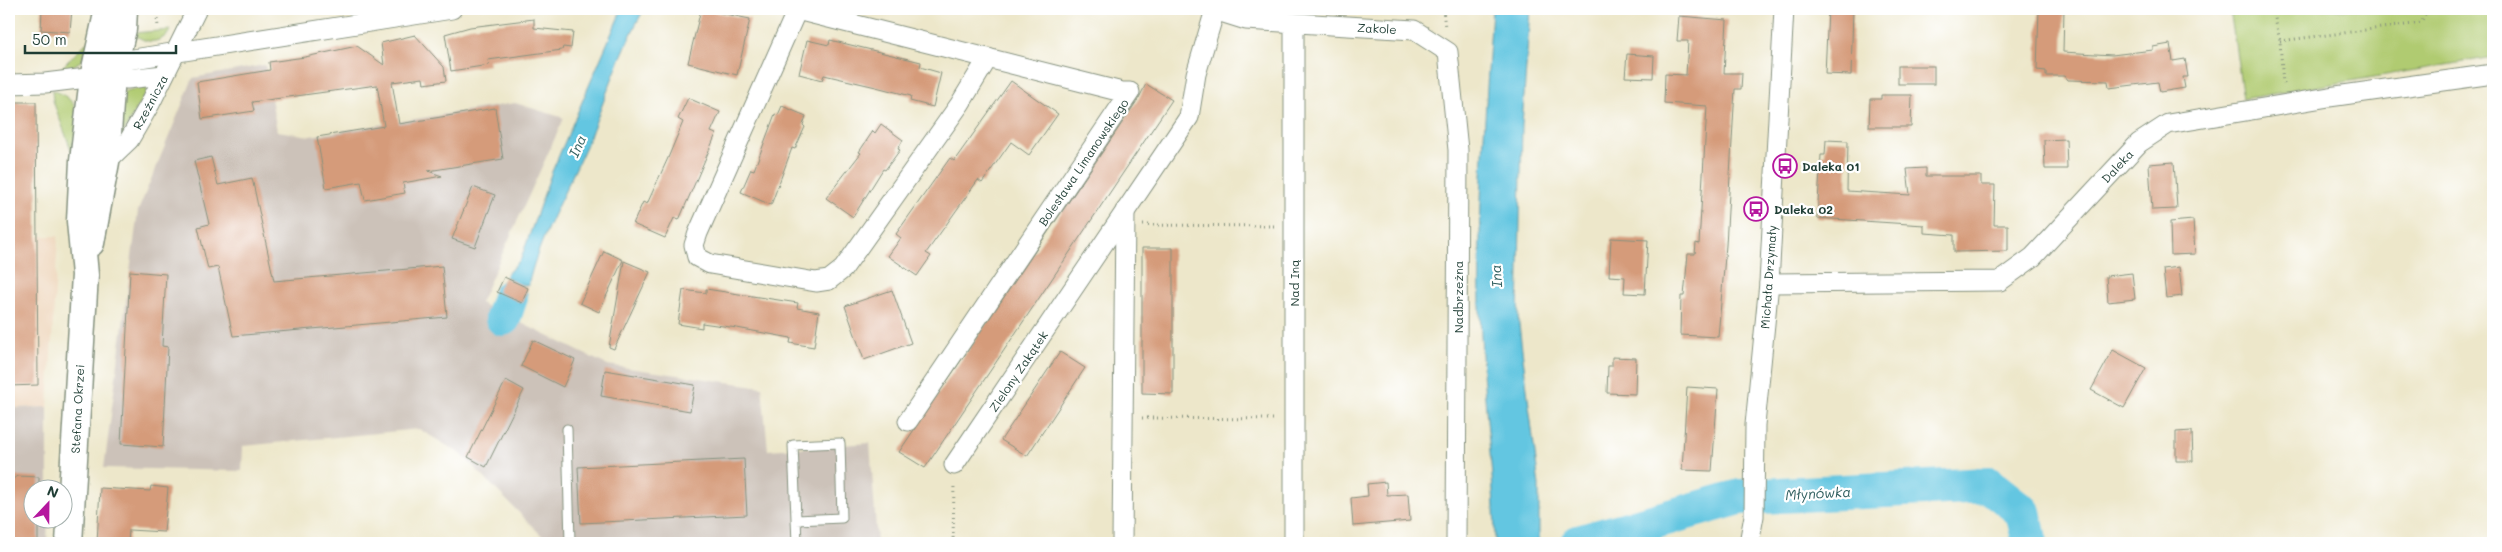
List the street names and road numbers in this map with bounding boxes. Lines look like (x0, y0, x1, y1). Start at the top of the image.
street label: Zakole (1357, 19, 1397, 37)
street label: Rzeźnicza (129, 72, 171, 132)
street label: Bolesława Limanowskiego (1034, 95, 1132, 229)
street label: Daleka (2098, 146, 2136, 186)
street label: Michała Drzymały (1756, 225, 1780, 329)
street label: Nad Iną (1286, 259, 1302, 307)
street label: Nadbrzeżna (1450, 261, 1466, 333)
street label: Zielony Zakątek (985, 327, 1051, 415)
street label: Stefana Okrzei (67, 364, 87, 454)

